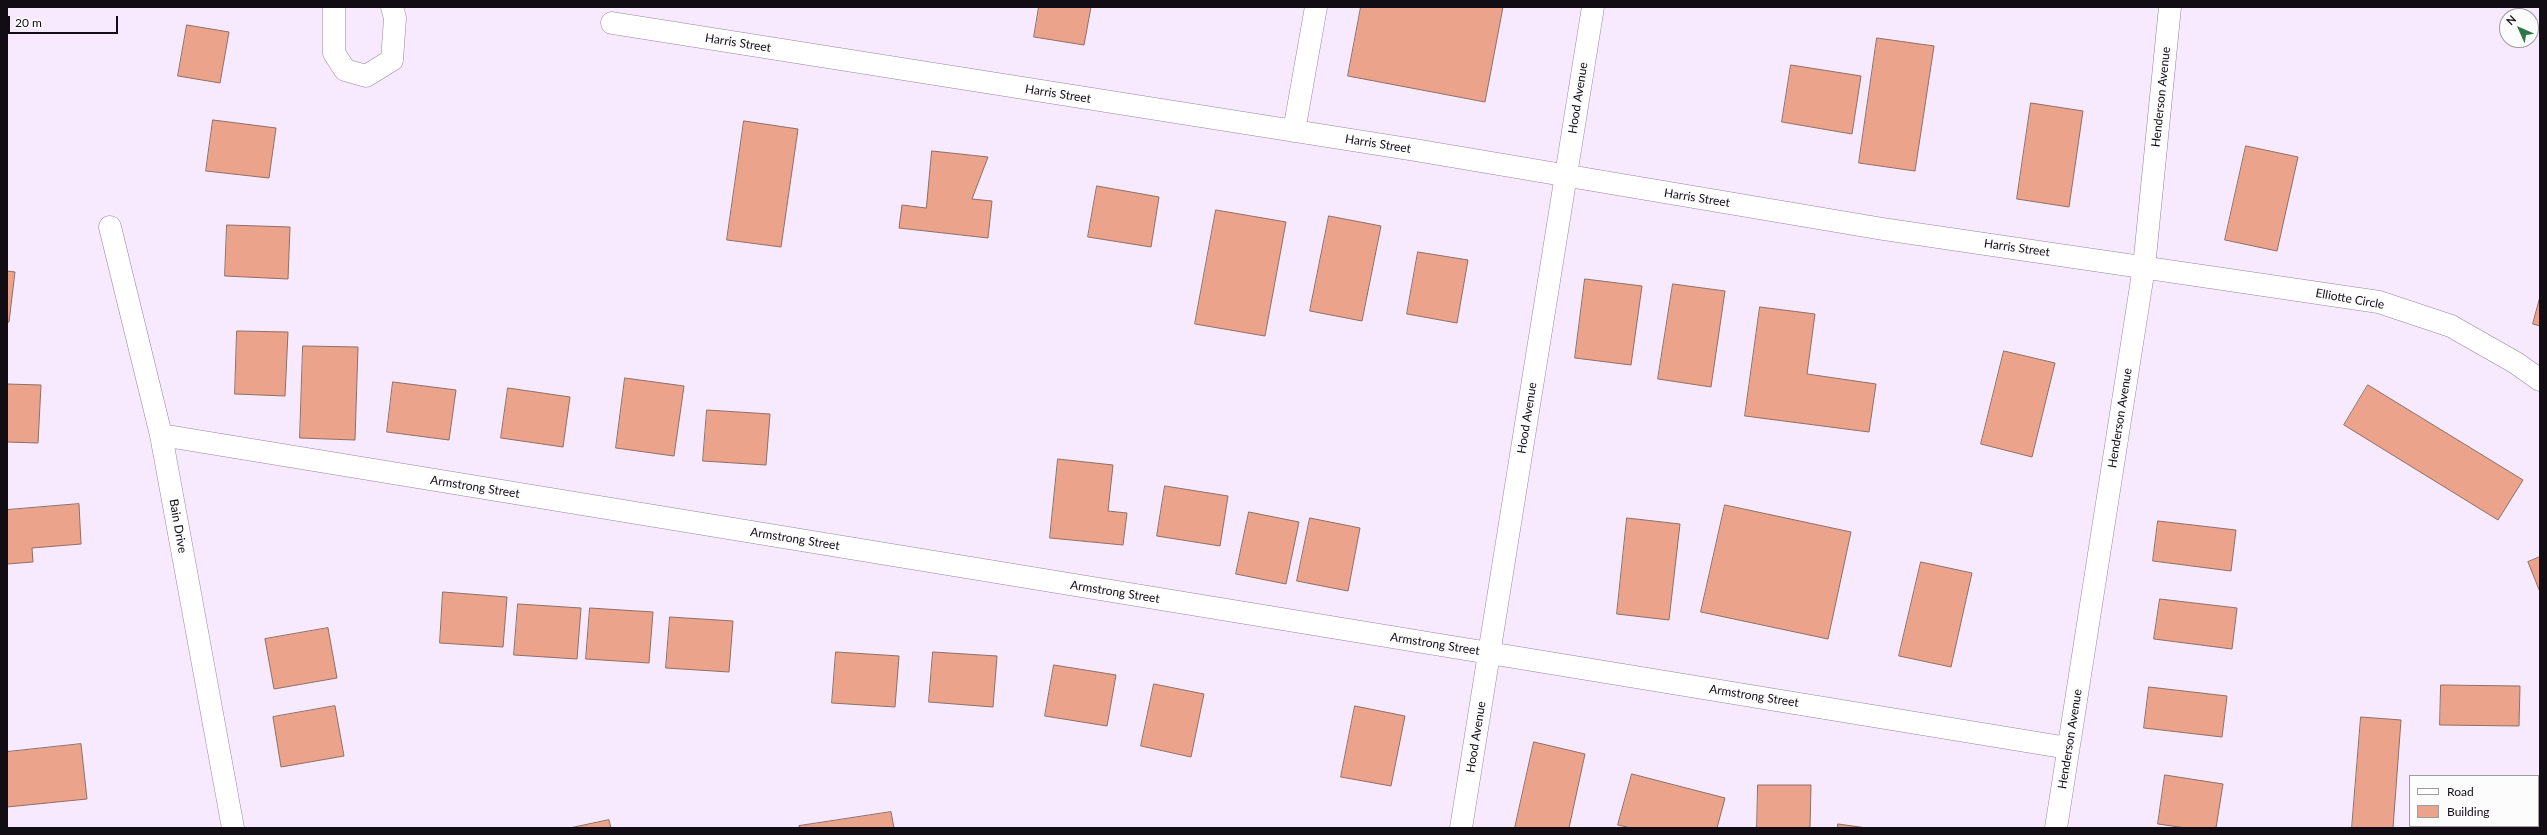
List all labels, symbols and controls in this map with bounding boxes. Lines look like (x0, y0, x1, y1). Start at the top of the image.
scale bar (10, 8, 120, 34)
north arrow (2499, 8, 2539, 48)
text: N (2503, 12, 2518, 27)
text: 20 m (15, 15, 42, 30)
street label: Harris Street (704, 31, 772, 55)
street label: Henderson Avenue (2149, 46, 2173, 148)
street label: Hood Avenue (1565, 61, 1591, 135)
street label: Harris Street (1024, 82, 1092, 106)
street label: Harris Street (1344, 132, 1412, 156)
street label: Harris Street (1663, 186, 1731, 210)
street label: Harris Street (1983, 236, 2051, 260)
street label: Elliotte Circle (2314, 286, 2386, 312)
street label: Henderson Avenue (2105, 367, 2135, 469)
street label: Hood Avenue (1514, 381, 1540, 455)
street label: Armstrong Street (429, 473, 521, 501)
street label: Bain Drive (166, 498, 190, 554)
street label: Armstrong Street (749, 525, 841, 553)
street label: Armstrong Street (1069, 578, 1161, 606)
street label: Armstrong Street (1389, 630, 1481, 658)
street label: Armstrong Street (1708, 682, 1800, 710)
street label: Henderson Avenue (2055, 688, 2085, 790)
street label: Hood Avenue (1463, 700, 1489, 774)
legend (2409, 775, 2539, 827)
text: Road (2447, 784, 2474, 799)
text: Building (2447, 804, 2490, 819)

